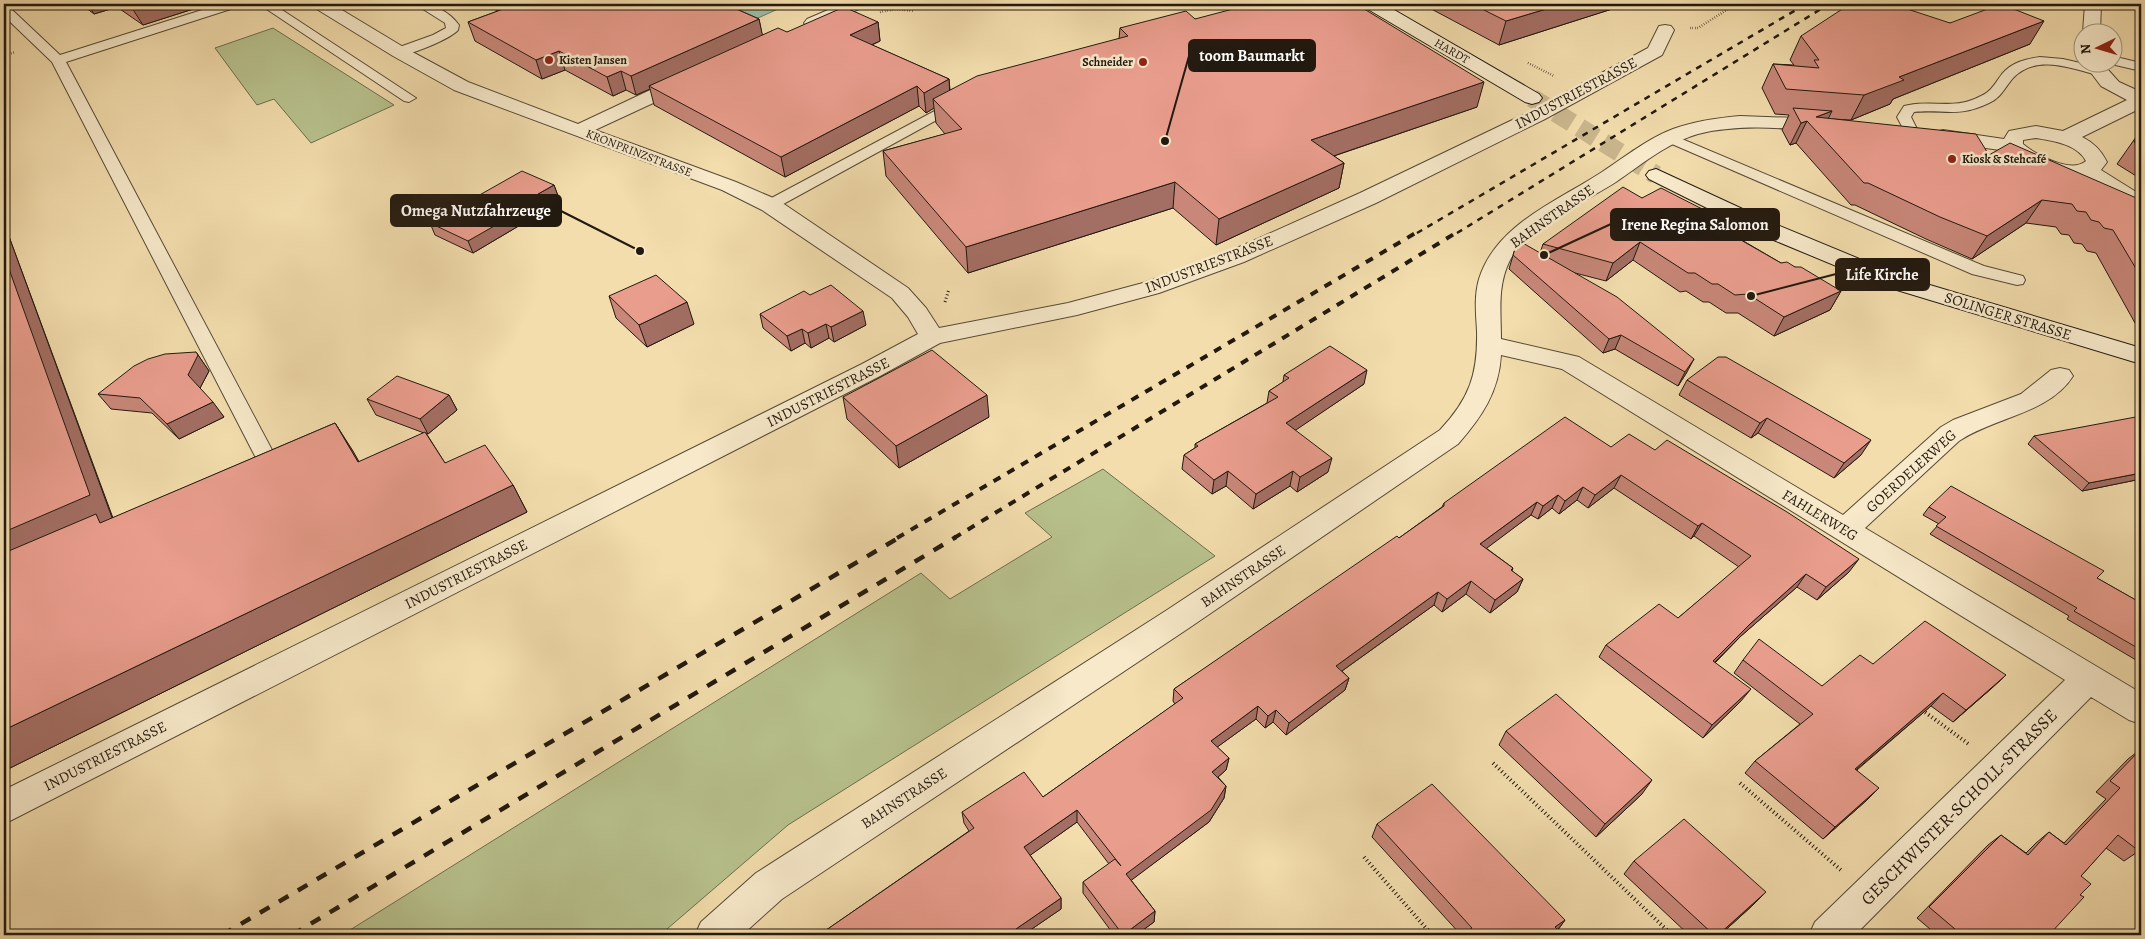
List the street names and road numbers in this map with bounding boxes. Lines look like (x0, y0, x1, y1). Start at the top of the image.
street label: HARDT (1431, 35, 1473, 68)
street label: INDUSTRIESTRASSE (1512, 52, 1640, 134)
street label: KRONPRINZSTRASSE (584, 125, 694, 181)
street label: BAHNSTRASSE (1506, 180, 1598, 252)
street label: INDUSTRIESTRASSE (1142, 230, 1276, 298)
street label: SOLINGER STRASSE (1942, 287, 2074, 345)
street label: INDUSTRIESTRASSE (763, 352, 893, 432)
street label: GOERDELERWEG (1861, 425, 1961, 517)
street label: FAHLERWEG (1778, 485, 1862, 545)
street label: INDUSTRIESTRASSE (401, 534, 531, 614)
street label: BAHNSTRASSE (1197, 540, 1289, 612)
street label: GESCHWISTER-SCHOLL-STRASSE (1855, 703, 2063, 911)
street label: INDUSTRIESTRASSE (40, 716, 170, 796)
street label: BAHNSTRASSE (857, 763, 951, 833)

